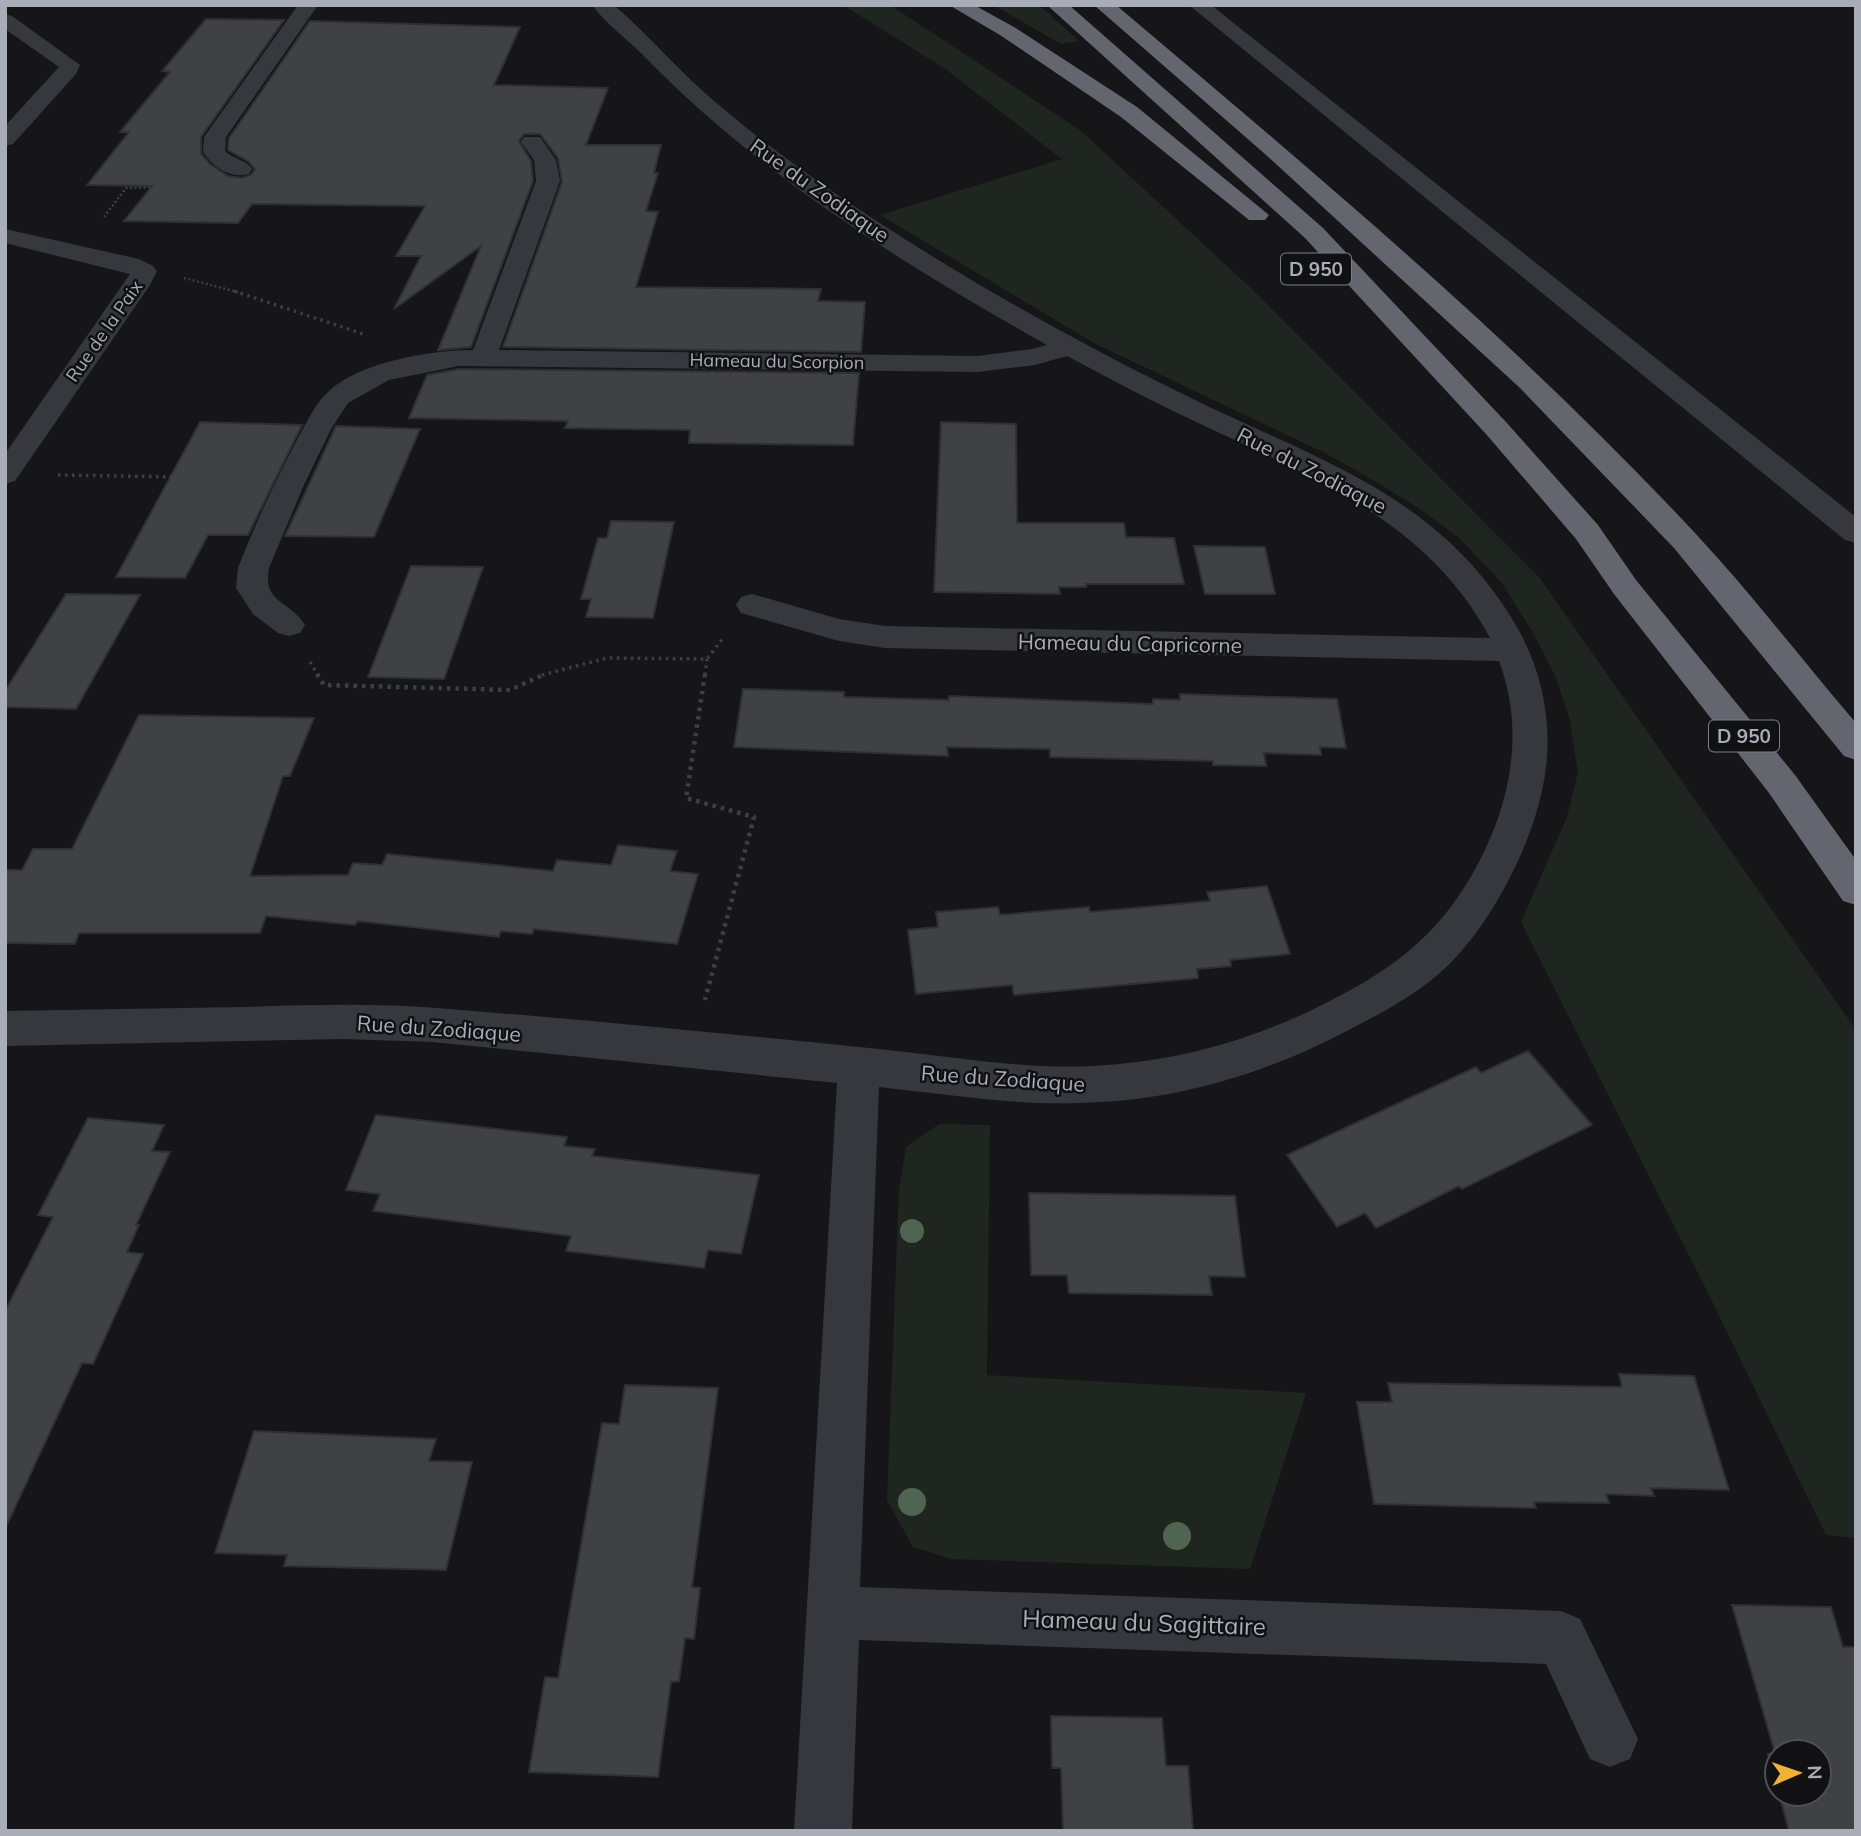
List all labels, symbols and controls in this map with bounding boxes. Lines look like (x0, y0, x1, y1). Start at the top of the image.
street label: Rue du Zodiaque (745, 132, 895, 248)
road number: D 950 (1281, 254, 1351, 284)
street label: Rue de la Paix (61, 276, 148, 386)
street label: Hameau du Scorpion (690, 348, 864, 374)
street label: Rue du Zodiaque (1233, 421, 1391, 519)
street label: Hameau du Capricorne (1018, 628, 1242, 658)
road number: D 950 (1709, 720, 1779, 751)
street label: Rue du Zodiaque (356, 1009, 522, 1047)
street label: Rue du Zodiaque (920, 1059, 1086, 1097)
street label: Hameau du Sagittaire (1022, 1603, 1266, 1641)
north arrow (1763, 1738, 1833, 1808)
text: N (1803, 1765, 1827, 1780)

